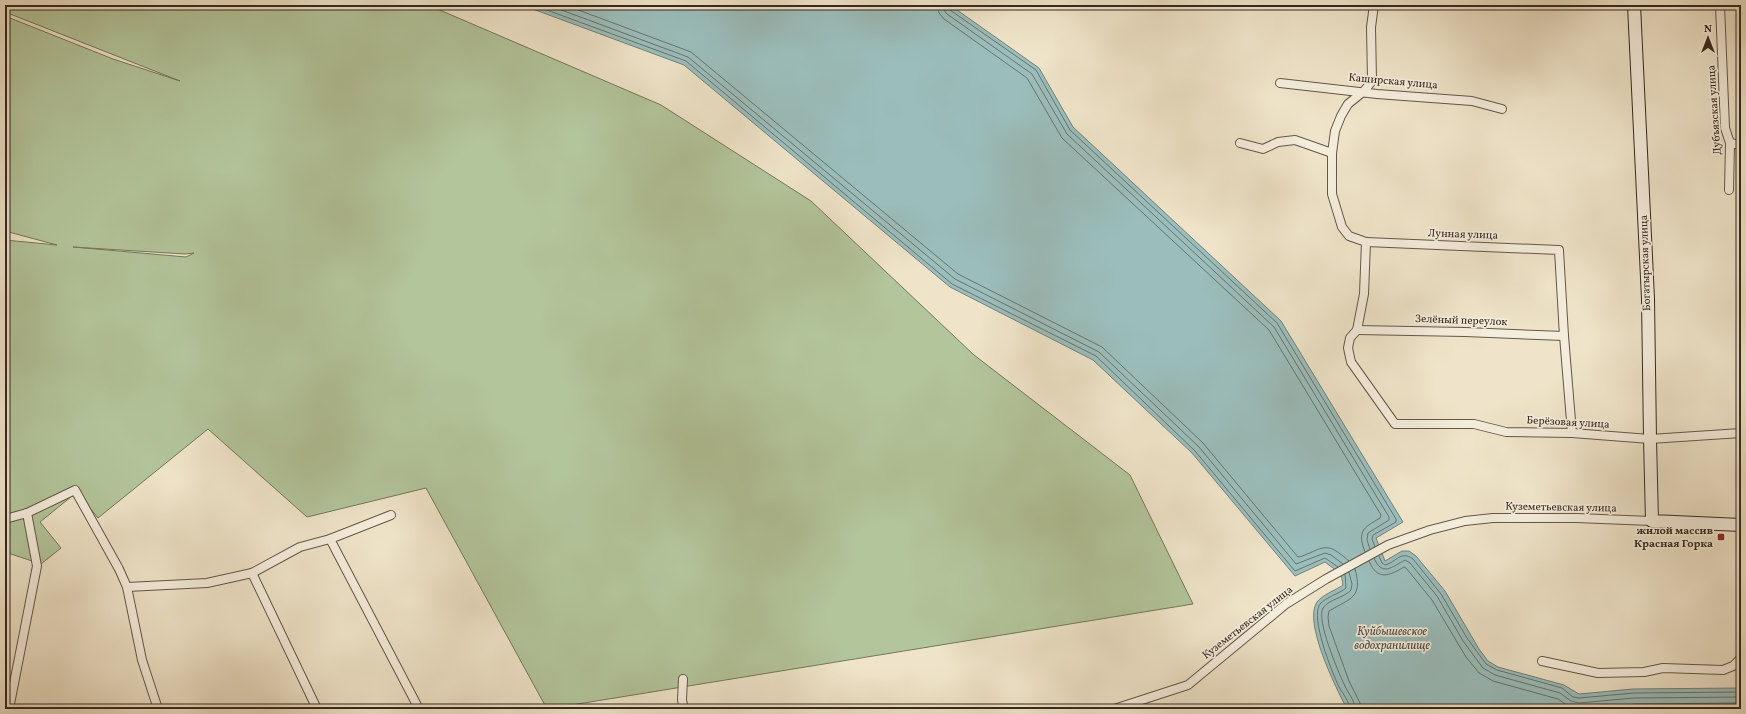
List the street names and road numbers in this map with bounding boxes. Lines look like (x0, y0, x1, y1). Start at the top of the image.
street label: Дубъязская улица (1704, 64, 1726, 156)
street label: Каширская улица (1348, 71, 1439, 93)
street label: Богатырская улица (1637, 214, 1655, 311)
street label: Лунная улица (1428, 226, 1499, 244)
street label: Зелёный переулок (1415, 312, 1508, 330)
street label: Берёзовая улица (1526, 413, 1611, 433)
street label: Куземетьевская улица (1505, 500, 1617, 516)
street label: Куземетьевская улица (1199, 582, 1297, 663)

